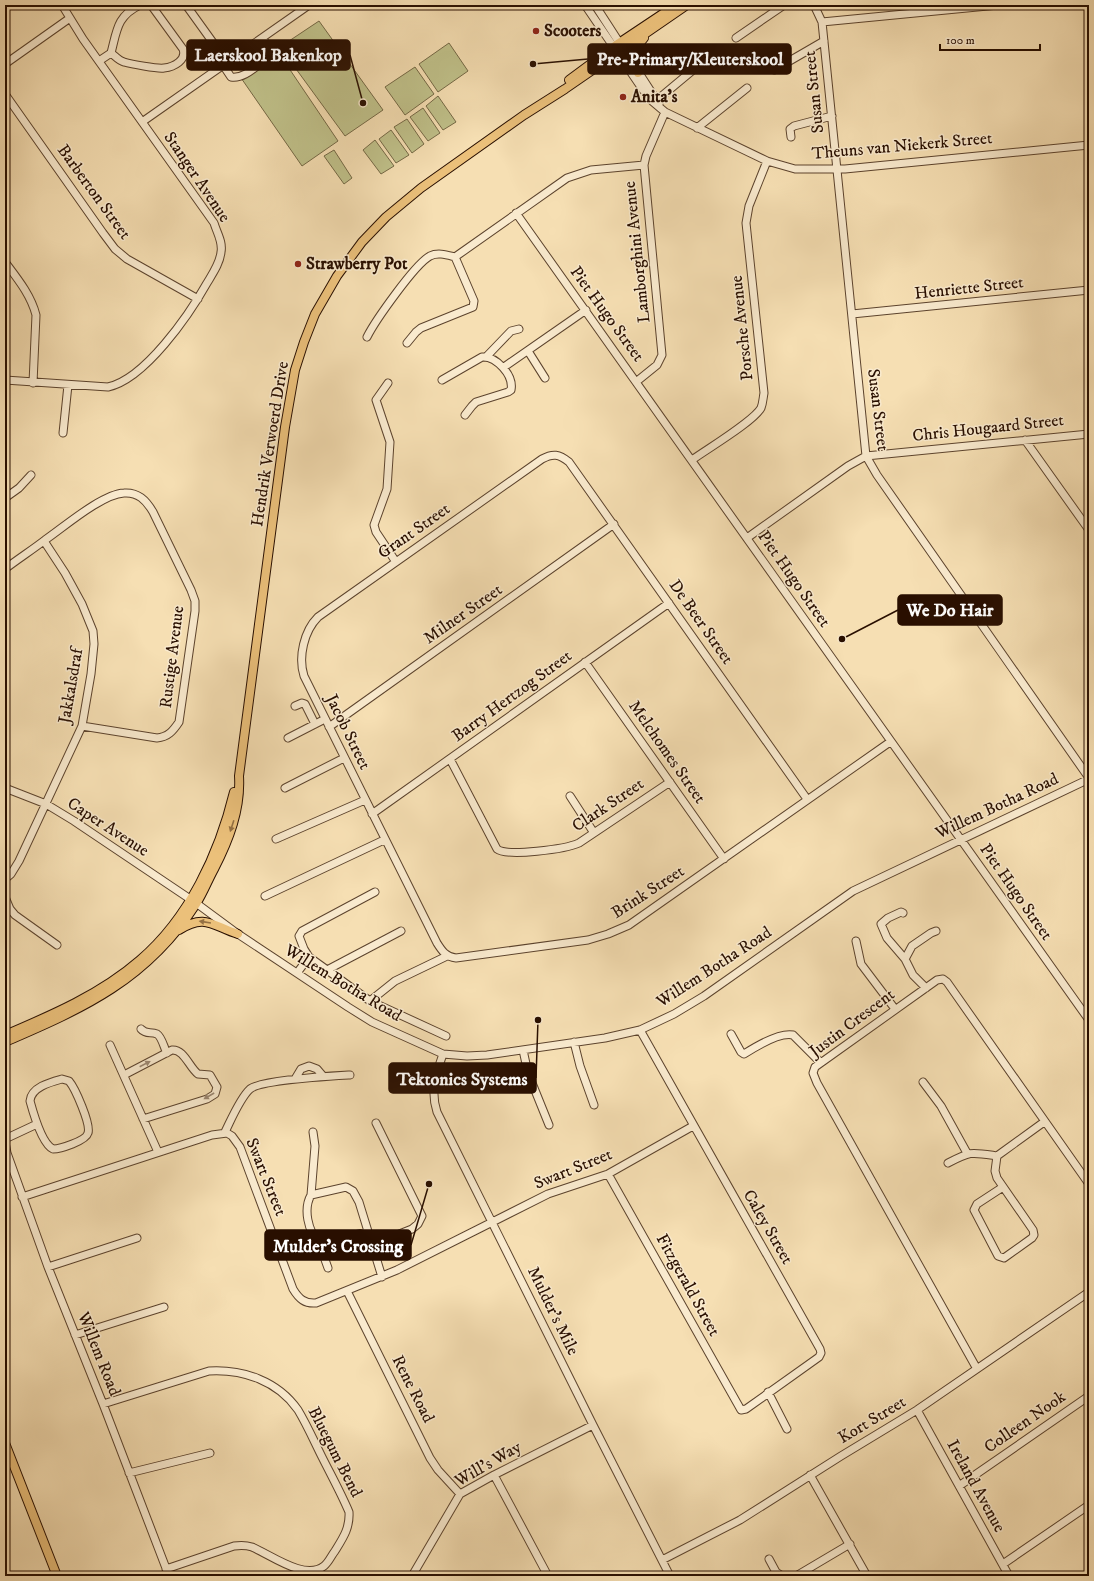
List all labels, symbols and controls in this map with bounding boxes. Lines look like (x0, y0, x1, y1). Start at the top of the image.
place label: Scooters (544, 20, 602, 42)
marker: Scooters (531, 26, 541, 36)
scale bar (940, 26, 1040, 52)
text: 100 m (946, 33, 975, 48)
callout: Laerskool Bakenkop (187, 40, 350, 70)
callout: Pre-Primary/Kleuterskool (588, 44, 791, 74)
text: Laerskool Bakenkop (194, 45, 342, 67)
text: Pre-Primary/Kleuterskool (597, 49, 784, 71)
street label: Susan Street (799, 49, 829, 134)
place label: Anita's (630, 86, 678, 108)
marker: Anita's (618, 92, 628, 102)
street label: Stanger Avenue (159, 127, 235, 227)
street label: Theuns van Niekerk Street (811, 127, 994, 165)
street label: Barberton Street (52, 140, 136, 244)
street label: Lamborghini Avenue (619, 180, 655, 324)
place label: Strawberry Pot (306, 253, 408, 275)
marker: Strawberry Pot (293, 259, 303, 269)
street label: Piet Hugo Street (565, 262, 649, 367)
street label: Henriette Street (913, 271, 1025, 305)
street label: Porsche Avenue (726, 274, 758, 382)
street label: Hendrik Verwoerd Drive (246, 360, 294, 528)
street label: Susan Street (862, 368, 894, 453)
street label: Chris Hougaard Street (911, 409, 1065, 447)
street label: Grant Street (373, 498, 455, 564)
street label: Piet Hugo Street (753, 526, 836, 632)
street label: De Beer Street (664, 575, 739, 669)
street label: Milner Street (419, 579, 507, 649)
callout: We Do Hair (898, 595, 1002, 625)
text: We Do Hair (905, 600, 994, 622)
street label: Rustige Avenue (155, 605, 189, 709)
street label: Jakkalsdraf (53, 644, 89, 727)
street label: Barry Hertzog Street (448, 645, 577, 747)
street label: Jacob Street (319, 689, 376, 774)
street label: Melchomes Street (623, 696, 711, 808)
street label: Willem Botha Road (931, 768, 1062, 844)
street label: Clark Street (568, 773, 649, 837)
street label: Caper Avenue (63, 792, 153, 862)
one-way arrow (229, 820, 235, 832)
street label: Piet Hugo Street (975, 839, 1058, 945)
street label: Brink Street (607, 860, 689, 924)
one-way arrow (198, 919, 211, 925)
street label: Willem Botha Road (651, 921, 776, 1013)
street label: Willem Botha Road (279, 939, 406, 1027)
street label: Justin Crescent (803, 983, 900, 1064)
one-way arrow (139, 1061, 151, 1067)
callout: Tektonics Systems (389, 1063, 536, 1093)
text: Tektonics Systems (396, 1069, 527, 1091)
one-way arrow (203, 1093, 215, 1100)
street label: Swart Street (240, 1135, 292, 1220)
street label: Swart Street (531, 1143, 616, 1195)
street label: Caley Street (738, 1186, 798, 1269)
callout: Mulder's Crossing (265, 1230, 411, 1260)
street label: Fitzgerald Street (651, 1230, 725, 1341)
text: Mulder's Crossing (273, 1236, 404, 1258)
street label: Mulder's Mile (522, 1263, 584, 1359)
street label: Willem Road (72, 1308, 126, 1400)
street label: Rene Road (387, 1351, 440, 1427)
street label: Colleen Nook (980, 1385, 1071, 1458)
street label: Kort Street (834, 1391, 911, 1449)
street label: Bluegum Bend (303, 1403, 368, 1502)
street label: Will's Way (450, 1436, 526, 1492)
street label: Ireland Avenue (941, 1436, 1011, 1536)

